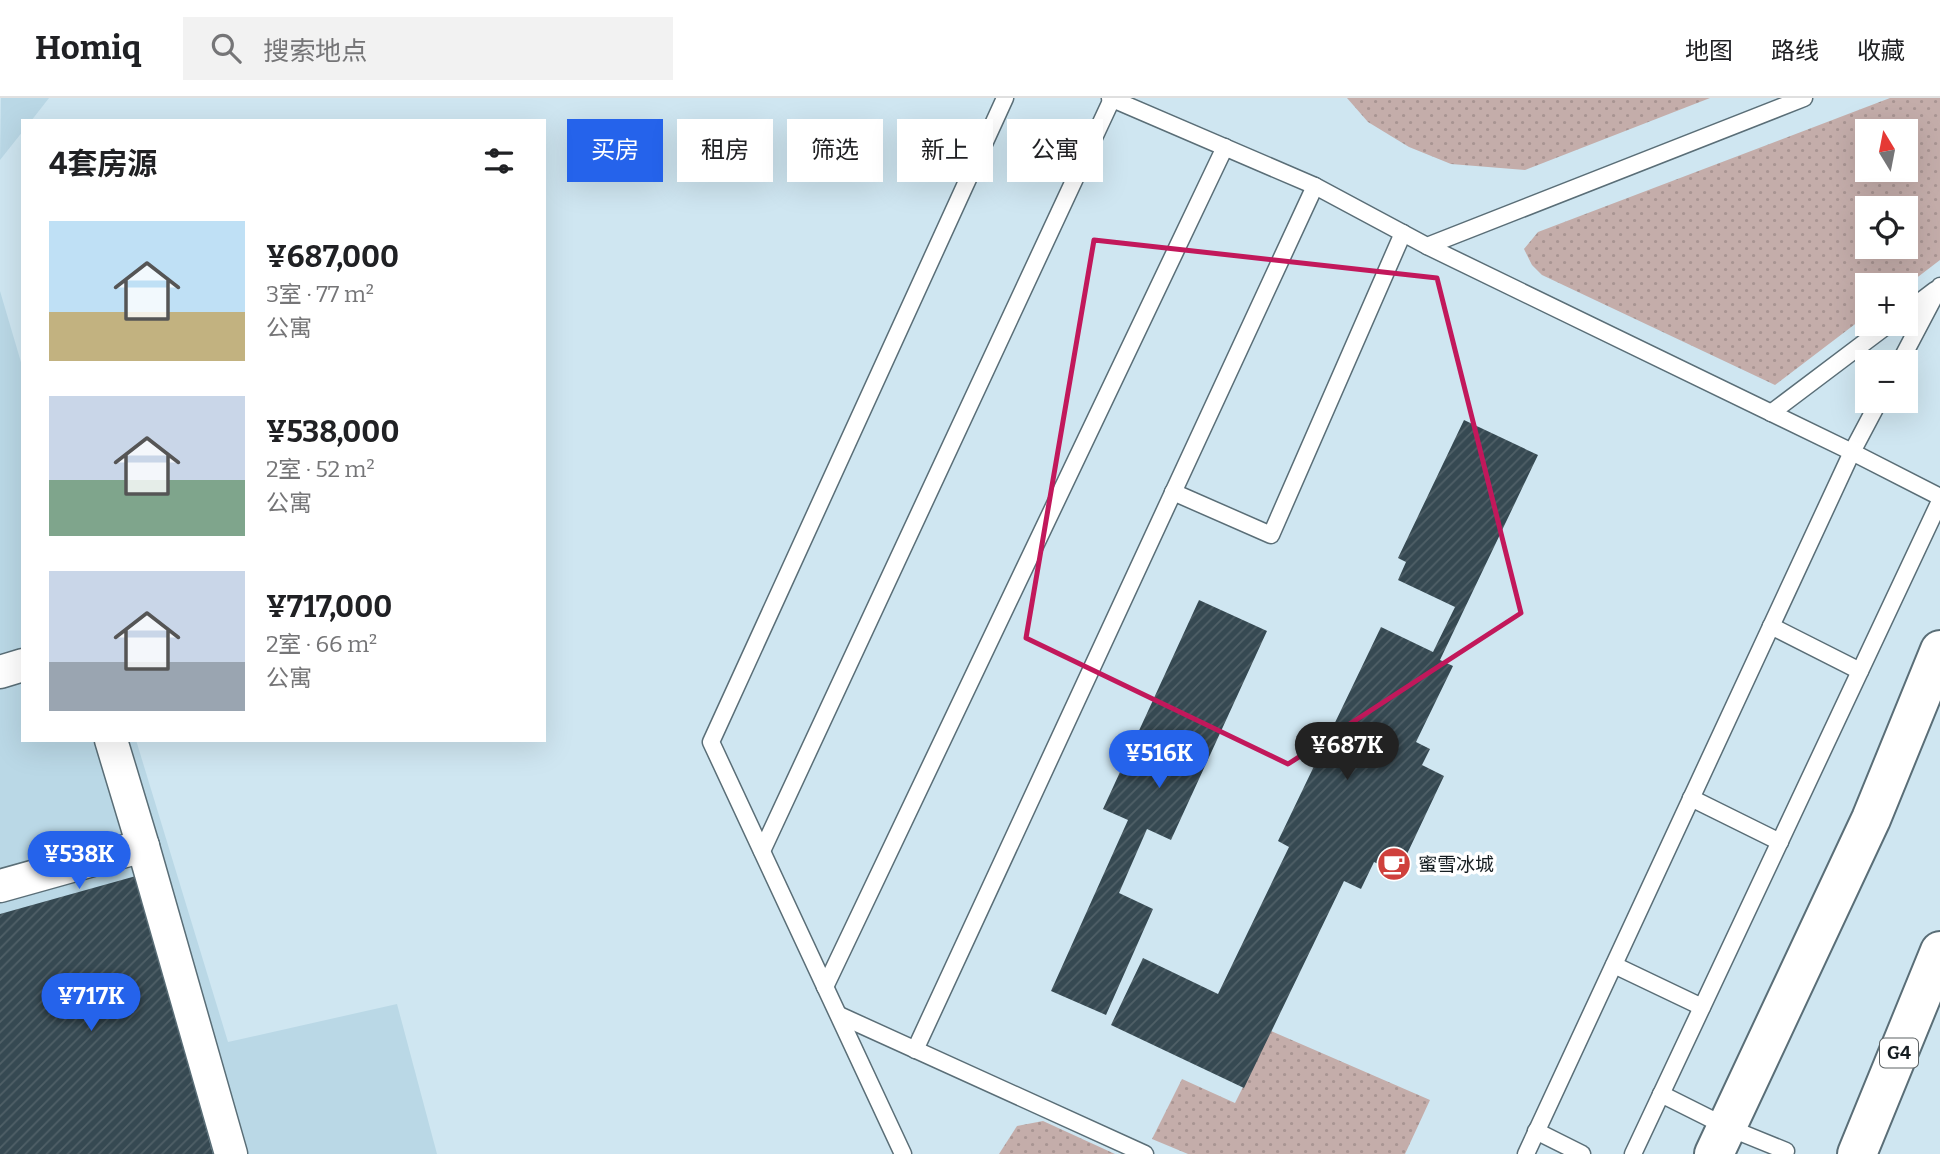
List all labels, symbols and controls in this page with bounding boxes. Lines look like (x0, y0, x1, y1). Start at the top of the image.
search box (183, 17, 673, 80)
text: Homiq (35, 28, 141, 68)
icon: search (207, 29, 245, 67)
text: 搜索地点 (263, 36, 367, 67)
text: 地图 (1685, 37, 1733, 65)
text: 路线 (1771, 37, 1819, 65)
text: 收藏 (1857, 37, 1905, 65)
chip: 买房 (567, 119, 663, 182)
chip: 租房 (677, 119, 773, 182)
chip: 筛选 (787, 119, 883, 182)
chip: 新上 (897, 119, 993, 182)
chip: 公寓 (1007, 119, 1103, 182)
north arrow (1855, 119, 1918, 182)
map controls (1855, 119, 1918, 413)
icon: filters (480, 142, 518, 180)
text: 4套房源 (49, 146, 157, 182)
button: locate (1855, 196, 1918, 259)
text: ¥687,000 (266, 239, 399, 275)
icon: home (105, 249, 189, 333)
button: + (1855, 273, 1918, 336)
text: 3室 · 77 m² (266, 280, 374, 308)
text: 公寓 (266, 314, 312, 342)
button: − (1855, 350, 1918, 413)
text: ¥538,000 (266, 414, 399, 450)
icon: home (105, 424, 189, 508)
text: 2室 · 52 m² (266, 455, 375, 483)
text: 公寓 (266, 489, 312, 517)
text: ¥717,000 (266, 589, 392, 625)
icon: home (105, 599, 189, 683)
text: 2室 · 66 m² (266, 630, 377, 658)
text: 公寓 (266, 664, 312, 692)
pin: ¥687K (1298, 722, 1396, 782)
pin: ¥516K (1110, 730, 1208, 790)
text: ¥687K (1311, 731, 1383, 759)
text: ¥516K (1125, 739, 1193, 767)
pin: ¥538K (30, 832, 128, 891)
text: ¥538K (44, 840, 114, 868)
cafe icon: 蜜雪冰城 (1375, 845, 1413, 883)
place label: 蜜雪冰城 (1418, 853, 1494, 876)
pin: ¥717K (42, 974, 140, 1033)
text: ¥717K (57, 982, 125, 1010)
road number: G4 (1880, 1038, 1918, 1068)

